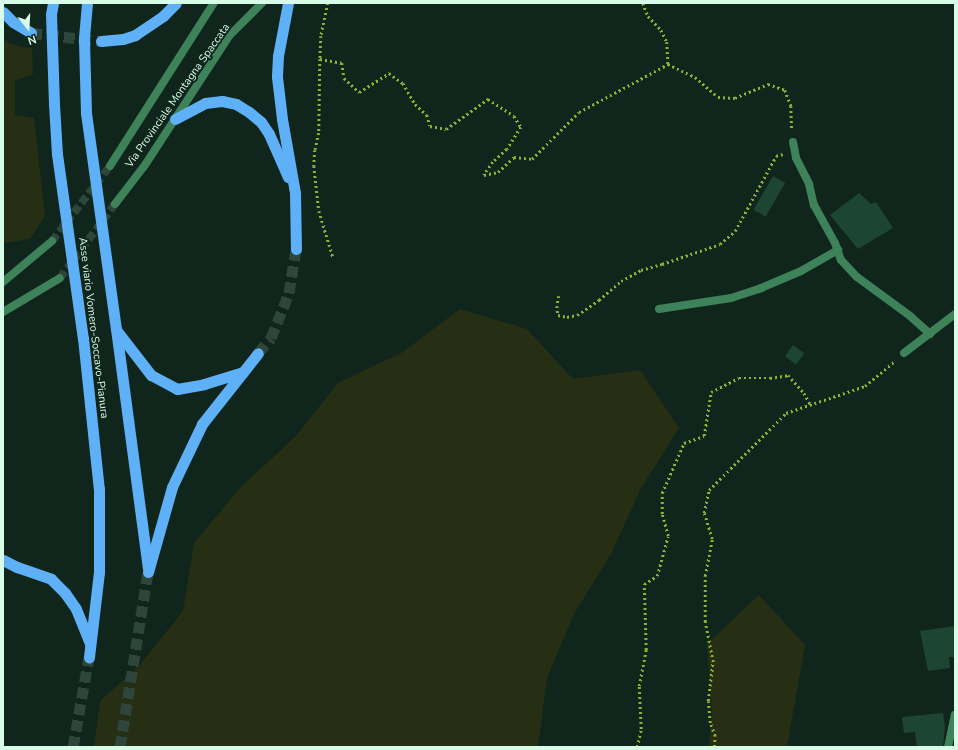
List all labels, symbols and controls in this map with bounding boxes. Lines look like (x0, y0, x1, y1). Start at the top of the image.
north arrow (8, 8, 48, 48)
street label: Via Provinciale Montagna Spaccata (123, 21, 233, 171)
text: N (26, 31, 38, 48)
street label: Asse viario Vomero-Soccavo-Pianura (75, 237, 111, 419)

